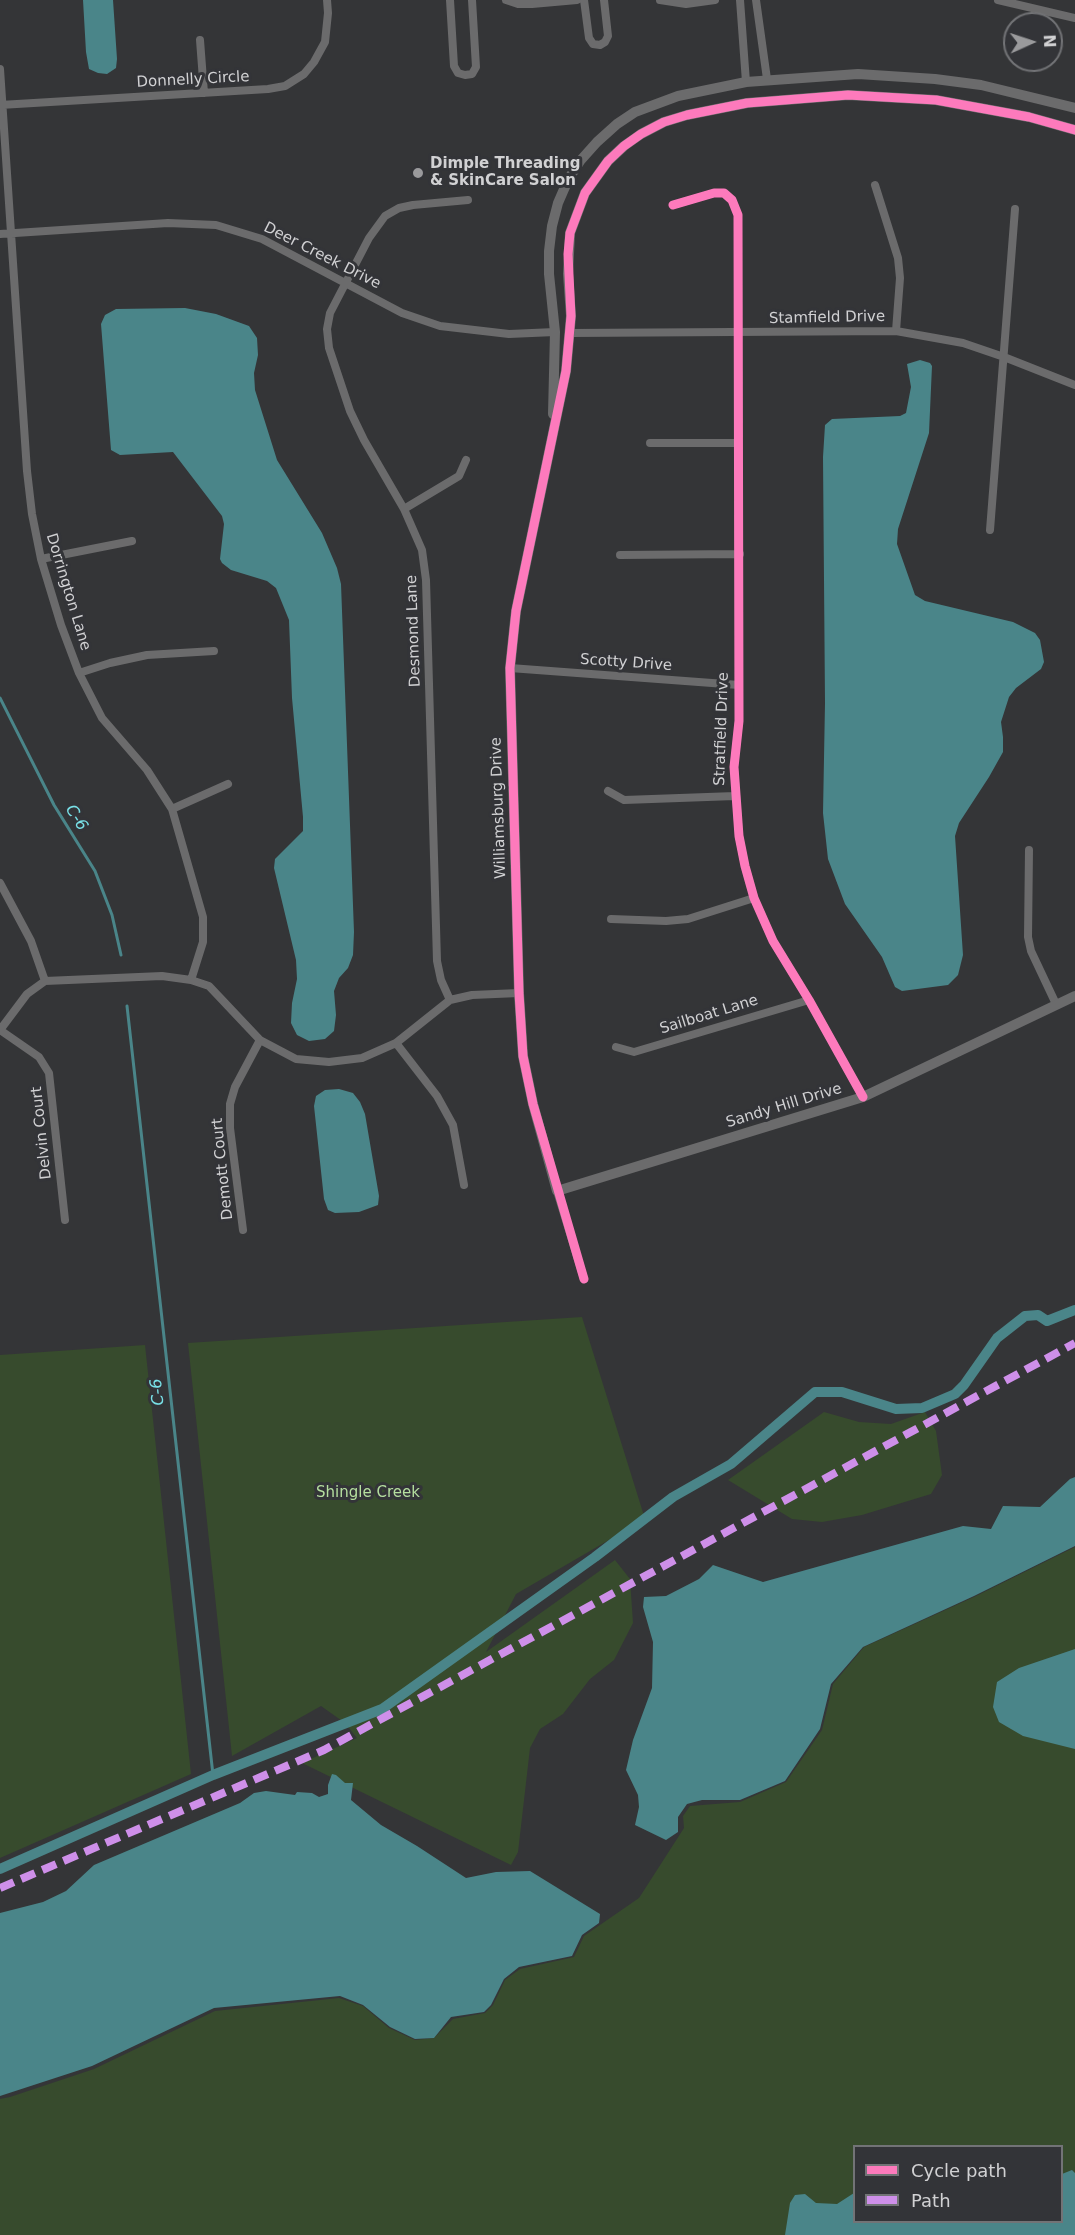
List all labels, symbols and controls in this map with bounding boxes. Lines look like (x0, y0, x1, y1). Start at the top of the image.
north arrow (1003, 12, 1063, 72)
text: N (1040, 34, 1059, 48)
street label: Donnelly Circle (136, 68, 250, 92)
place label: Dimple Threading & SkinCare Salon (430, 155, 580, 190)
marker: Dimple Threading & SkinCare Salon (411, 166, 425, 180)
street label: Deer Creek Drive (260, 219, 384, 293)
street label: Stamfield Drive (769, 308, 885, 328)
street label: Dorrington Lane (42, 531, 94, 653)
street label: Desmond Lane (403, 574, 425, 688)
street label: Scotty Drive (579, 651, 673, 675)
street label: Stratfield Drive (711, 672, 733, 786)
street label: Williamsburg Drive (488, 737, 510, 879)
water label: C-6 (61, 801, 91, 835)
street label: Sailboat Lane (658, 992, 760, 1038)
street label: Sandy Hill Drive (724, 1080, 844, 1132)
street label: Delvin Court (28, 1086, 56, 1180)
street label: Demott Court (209, 1117, 237, 1221)
water label: C-6 (147, 1378, 169, 1406)
park label: Shingle Creek (316, 1484, 420, 1502)
legend (853, 2145, 1063, 2223)
text: Cycle path (911, 2160, 1007, 2181)
text: Path (911, 2190, 951, 2211)

